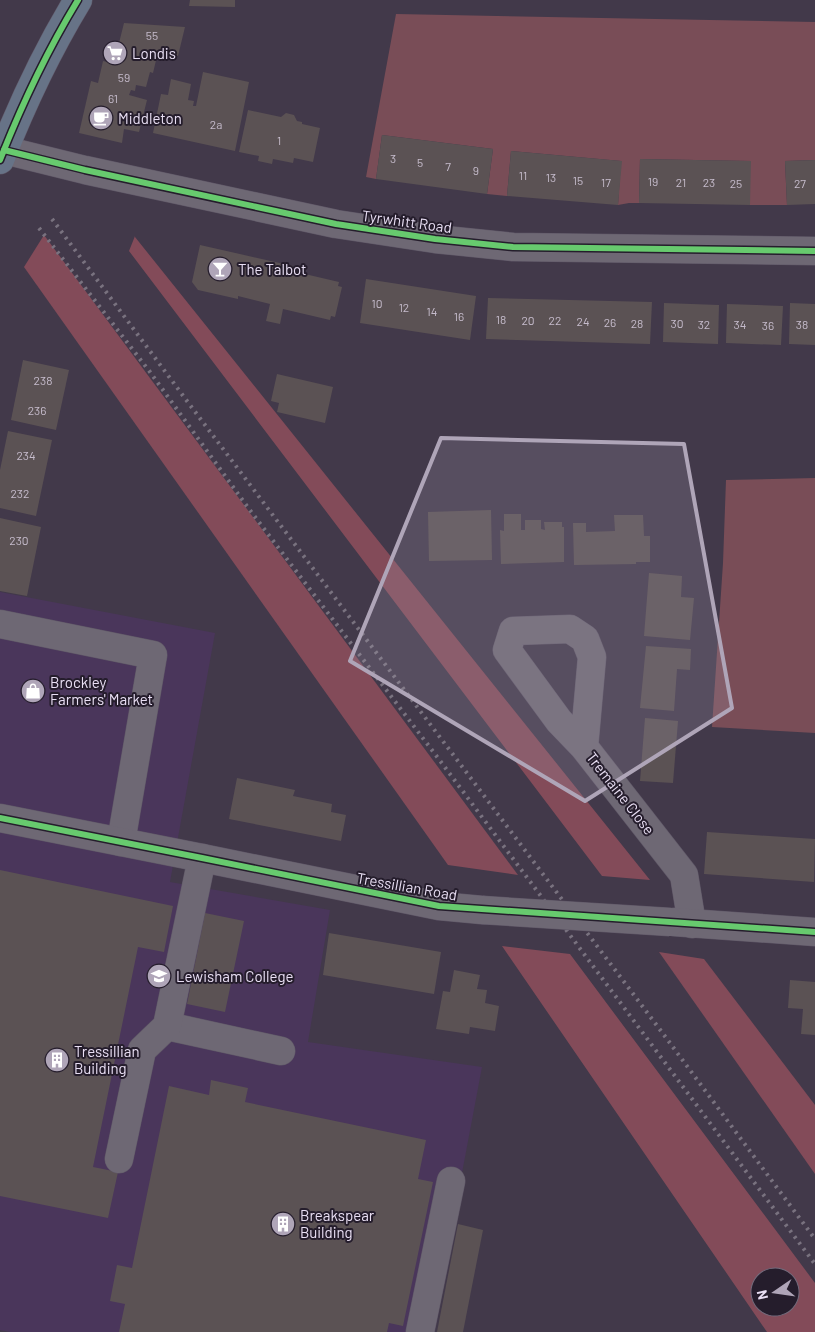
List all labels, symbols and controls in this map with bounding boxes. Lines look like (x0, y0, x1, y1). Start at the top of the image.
house number: 55 (146, 28, 158, 42)
supermarket icon: Londis (102, 40, 128, 66)
place label: Londis (132, 44, 176, 62)
house number: 59 (118, 70, 130, 84)
house number: 61 (108, 91, 118, 105)
cafe icon: Middleton (88, 105, 114, 131)
place label: Middleton (118, 109, 182, 127)
house number: 2a (210, 117, 222, 131)
house number: 1 (277, 133, 281, 147)
house number: 3 (390, 151, 396, 165)
house number: 5 (417, 155, 423, 169)
house number: 7 (445, 159, 451, 173)
house number: 9 (473, 163, 479, 177)
house number: 11 (519, 168, 527, 182)
house number: 13 (546, 170, 556, 184)
house number: 15 (573, 173, 583, 187)
house number: 19 (648, 174, 658, 188)
house number: 17 (601, 175, 611, 189)
house number: 21 (676, 175, 686, 189)
house number: 23 (703, 175, 715, 189)
house number: 25 (730, 176, 742, 190)
house number: 27 (794, 176, 806, 190)
street label: Tyrwhitt Road (361, 206, 453, 236)
bar icon: The Talbot (207, 256, 233, 282)
place label: The Talbot (238, 260, 307, 278)
house number: 10 (372, 296, 382, 310)
house number: 12 (399, 300, 409, 314)
house number: 14 (427, 304, 437, 318)
house number: 16 (454, 309, 464, 323)
house number: 18 (496, 312, 506, 326)
house number: 20 (521, 313, 535, 327)
house number: 22 (549, 313, 561, 327)
house number: 24 (576, 314, 590, 328)
house number: 26 (604, 315, 616, 329)
house number: 28 (631, 316, 643, 330)
house number: 30 (671, 316, 683, 330)
house number: 32 (698, 317, 710, 331)
house number: 34 (734, 317, 746, 331)
house number: 38 (796, 317, 808, 331)
house number: 36 (762, 318, 774, 332)
house number: 238 (34, 373, 52, 387)
house number: 236 (28, 403, 46, 417)
house number: 234 (16, 448, 36, 462)
house number: 232 (11, 486, 29, 500)
house number: 230 (9, 533, 29, 547)
place label: Brockley Farmers' Market (50, 673, 153, 708)
shop icon: Brockley Farmers' Market (20, 678, 46, 704)
street label: Tremaine Close (583, 748, 659, 838)
street label: Tressillian Road (355, 868, 459, 904)
school or university icon: Lewisham College (146, 963, 172, 989)
place label: Lewisham College (176, 967, 294, 985)
place label: Tressillian Building (74, 1042, 140, 1077)
building icon: Tressillian Building (44, 1047, 70, 1073)
place label: Breakspear Building (300, 1206, 375, 1241)
building icon: Breakspear Building (270, 1211, 296, 1237)
north arrow (750, 1267, 800, 1317)
text: N (753, 1289, 771, 1301)

